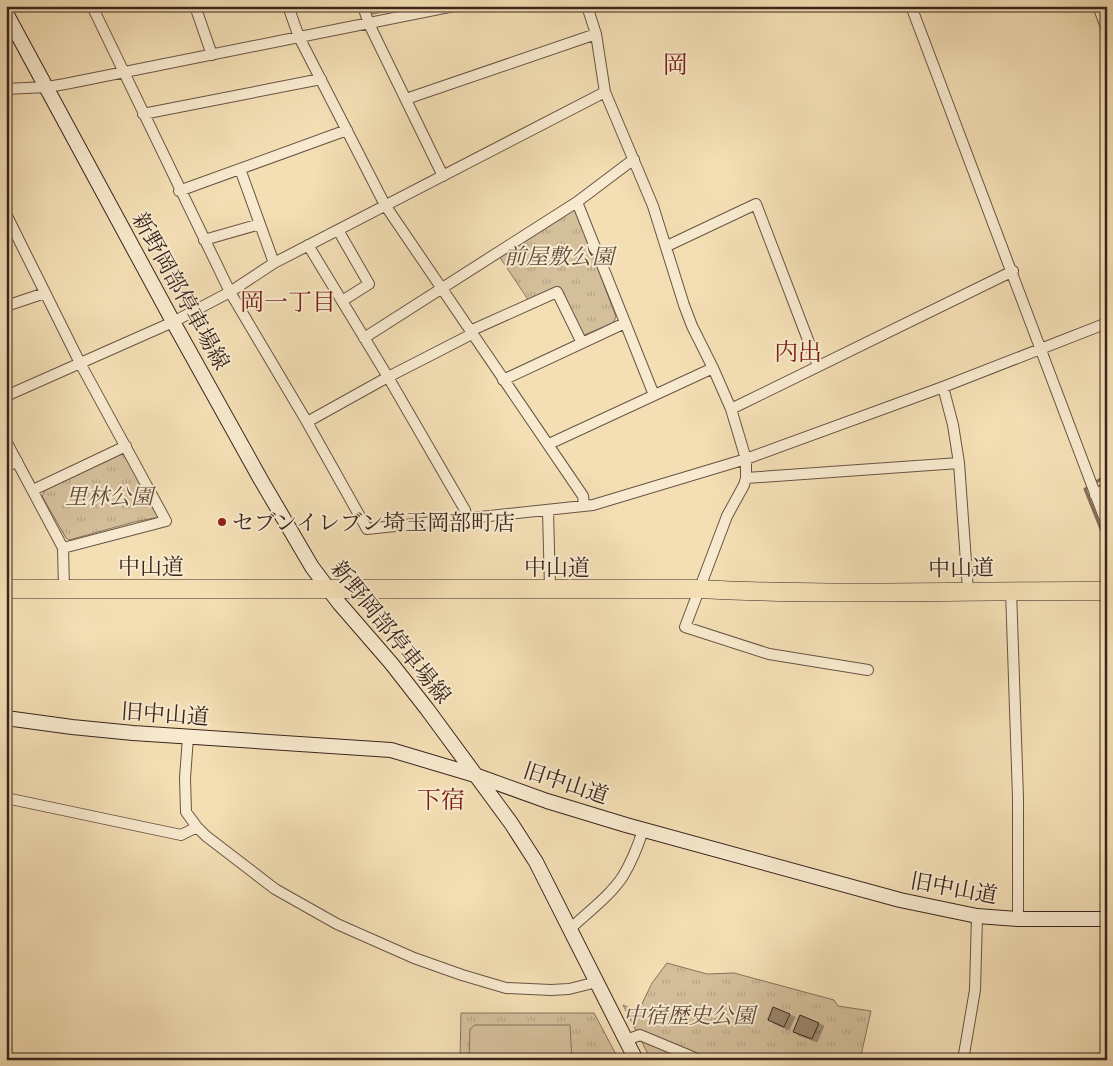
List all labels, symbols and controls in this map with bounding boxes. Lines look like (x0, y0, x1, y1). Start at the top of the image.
district label: 岡 (662, 48, 688, 80)
street label: 新野岡部停車場線 (126, 207, 236, 375)
park label: 前屋敷公園 (504, 242, 617, 271)
district label: 岡一丁目 (240, 286, 336, 317)
district label: 内出 (774, 336, 822, 367)
park label: 里林公園 (65, 482, 156, 511)
place label: セブンイレブン埼玉岡部町店 (232, 508, 515, 537)
marker: セブンイレブン埼玉岡部町店 (216, 516, 228, 528)
street label: 中山道 (118, 552, 184, 581)
street label: 中山道 (524, 553, 590, 582)
street label: 中山道 (928, 553, 994, 583)
street label: 新野岡部停車場線 (324, 554, 458, 710)
street label: 旧中山道 (120, 696, 210, 732)
street label: 旧中山道 (520, 756, 612, 810)
district label: 下宿 (417, 784, 465, 815)
street label: 旧中山道 (908, 866, 1000, 910)
park label: 中宿歴史公園 (623, 1001, 758, 1030)

